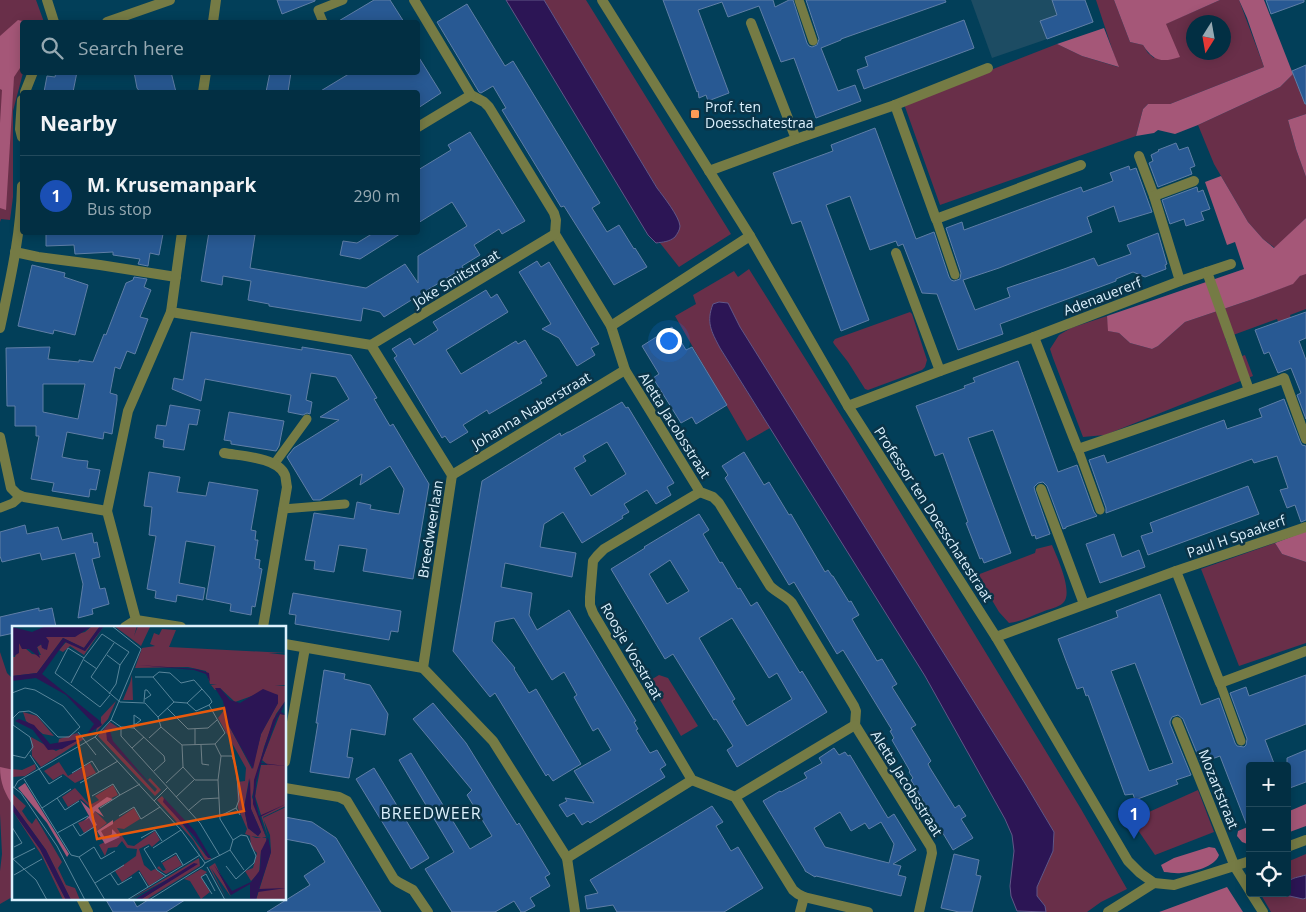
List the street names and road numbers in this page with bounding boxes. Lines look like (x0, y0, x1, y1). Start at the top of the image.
street label: Joke Smitstraat (407, 245, 503, 312)
street label: Adenauererf (1060, 272, 1145, 320)
street label: Johanna Naberstraat (466, 367, 594, 454)
street label: Aletta Jacobsstraat (635, 368, 715, 482)
street label: Professor ten Doesschatestraat (870, 423, 998, 605)
street label: Breedweerlaan (413, 479, 447, 579)
street label: Paul H Spaakerf (1184, 510, 1289, 562)
street label: Roosje Vosstraat (597, 599, 667, 703)
street label: Aletta Jacobsstraat (867, 726, 947, 840)
street label: Mozartstraat (1194, 746, 1244, 832)

